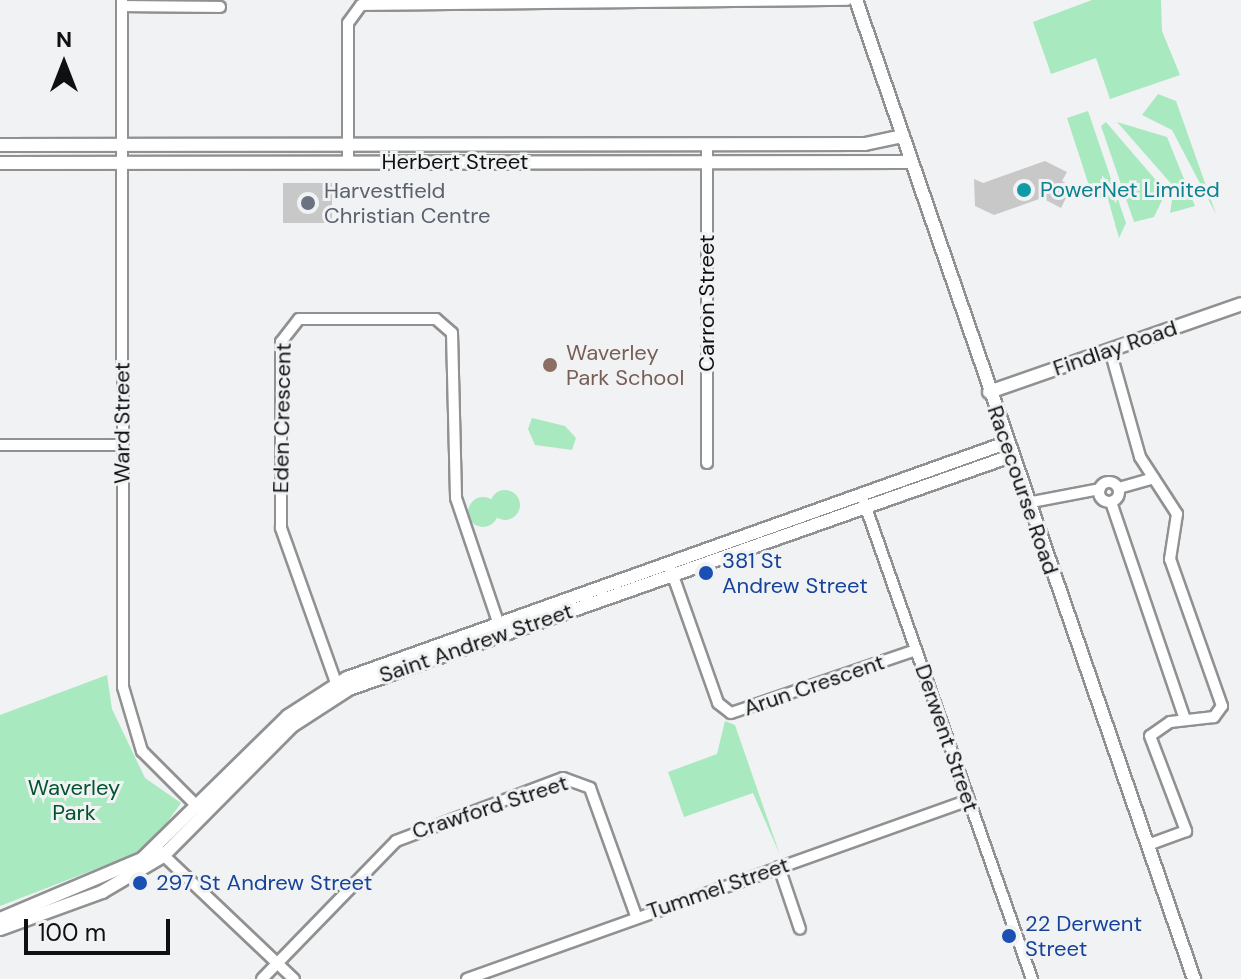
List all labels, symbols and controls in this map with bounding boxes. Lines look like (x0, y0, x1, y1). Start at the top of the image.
north arrow (24, 24, 104, 104)
text: N (56, 25, 72, 54)
street label: Herbert Street (382, 149, 528, 175)
place label: Harvestfield Christian Centre (324, 177, 490, 228)
place label: PowerNet Limited (1040, 177, 1220, 203)
marker: PowerNet Limited (1015, 181, 1033, 199)
marker: Harvestfield Christian Centre (299, 194, 317, 212)
street label: Carron Street (694, 234, 720, 372)
street label: Findlay Road (1050, 314, 1180, 382)
place label: Waverley Park School (566, 339, 684, 390)
street label: Eden Crescent (267, 342, 297, 494)
marker: Waverley Park School (541, 356, 559, 374)
street label: Ward Street (109, 362, 135, 484)
street label: Racecourse Road (982, 402, 1064, 578)
place label: 381 St Andrew Street (722, 547, 868, 598)
marker: 381 St Andrew Street (697, 564, 715, 582)
street label: Saint Andrew Street (376, 597, 576, 689)
street label: Arun Crescent (740, 649, 888, 721)
street label: Derwent Street (909, 661, 985, 815)
street label: Crawford Street (409, 769, 571, 845)
park label: Waverley Park (28, 774, 120, 826)
street label: Tummel Street (643, 851, 793, 925)
place label: 297 St Andrew Street (156, 870, 372, 896)
marker: 297 St Andrew Street (131, 874, 149, 892)
scale bar (28, 903, 174, 953)
place label: 22 Derwent Street (1025, 910, 1142, 962)
text: 100 m (38, 917, 106, 948)
marker: 22 Derwent Street (1000, 927, 1018, 945)

